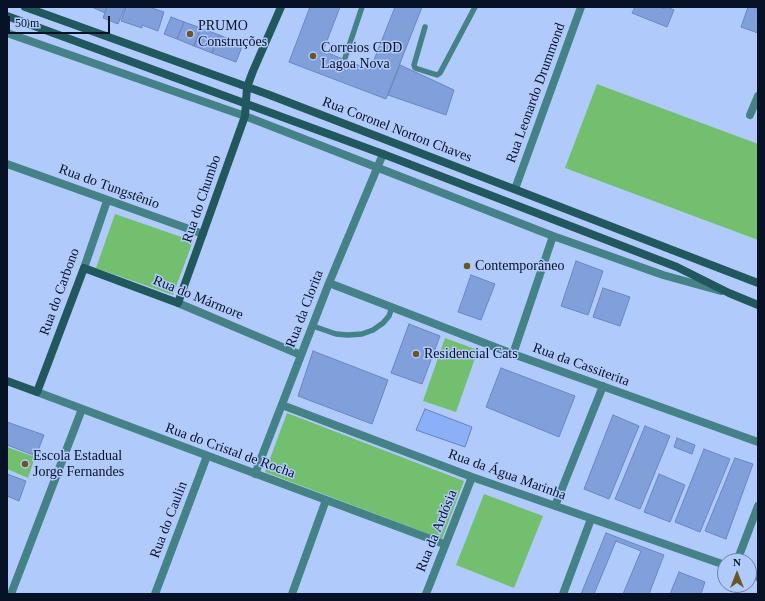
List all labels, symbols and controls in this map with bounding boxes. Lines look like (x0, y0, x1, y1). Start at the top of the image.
scale bar (10, 8, 112, 34)
text: 50 m (15, 16, 39, 30)
place label: PRUMO Construções (198, 18, 267, 50)
street label: Rua Leonardo Drummond (503, 21, 569, 165)
marker: PRUMO Construções (185, 29, 195, 39)
place label: Correios CDD Lagoa Nova (321, 40, 402, 72)
marker: Correios CDD Lagoa Nova (308, 51, 318, 61)
street label: Rua Coronel Norton Chaves (320, 94, 474, 166)
street label: Rua do Chumbo (179, 153, 225, 245)
street label: Rua do Tungstênio (56, 161, 162, 213)
street label: Rua do Carbono (36, 246, 84, 338)
place label: Contemporâneo (475, 258, 564, 274)
marker: Contemporâneo (462, 261, 472, 271)
street label: Rua da Clorita (283, 268, 327, 350)
street label: Rua do Mármore (151, 272, 245, 324)
street label: Rua da Cassiterita (530, 340, 632, 390)
place label: Residencial Cats (424, 346, 518, 362)
marker: Residencial Cats (411, 349, 421, 359)
street label: Rua do Cristal de Rocha (163, 420, 297, 482)
street label: Rua da Água Marinha (446, 446, 568, 504)
place label: Escola Estadual Jorge Fernandes (33, 448, 124, 480)
marker: Escola Estadual Jorge Fernandes (20, 459, 30, 469)
street label: Rua do Caulin (147, 479, 191, 561)
street label: Rua da Ardósia (413, 487, 461, 575)
north arrow (717, 553, 757, 593)
text: N (733, 556, 741, 568)

